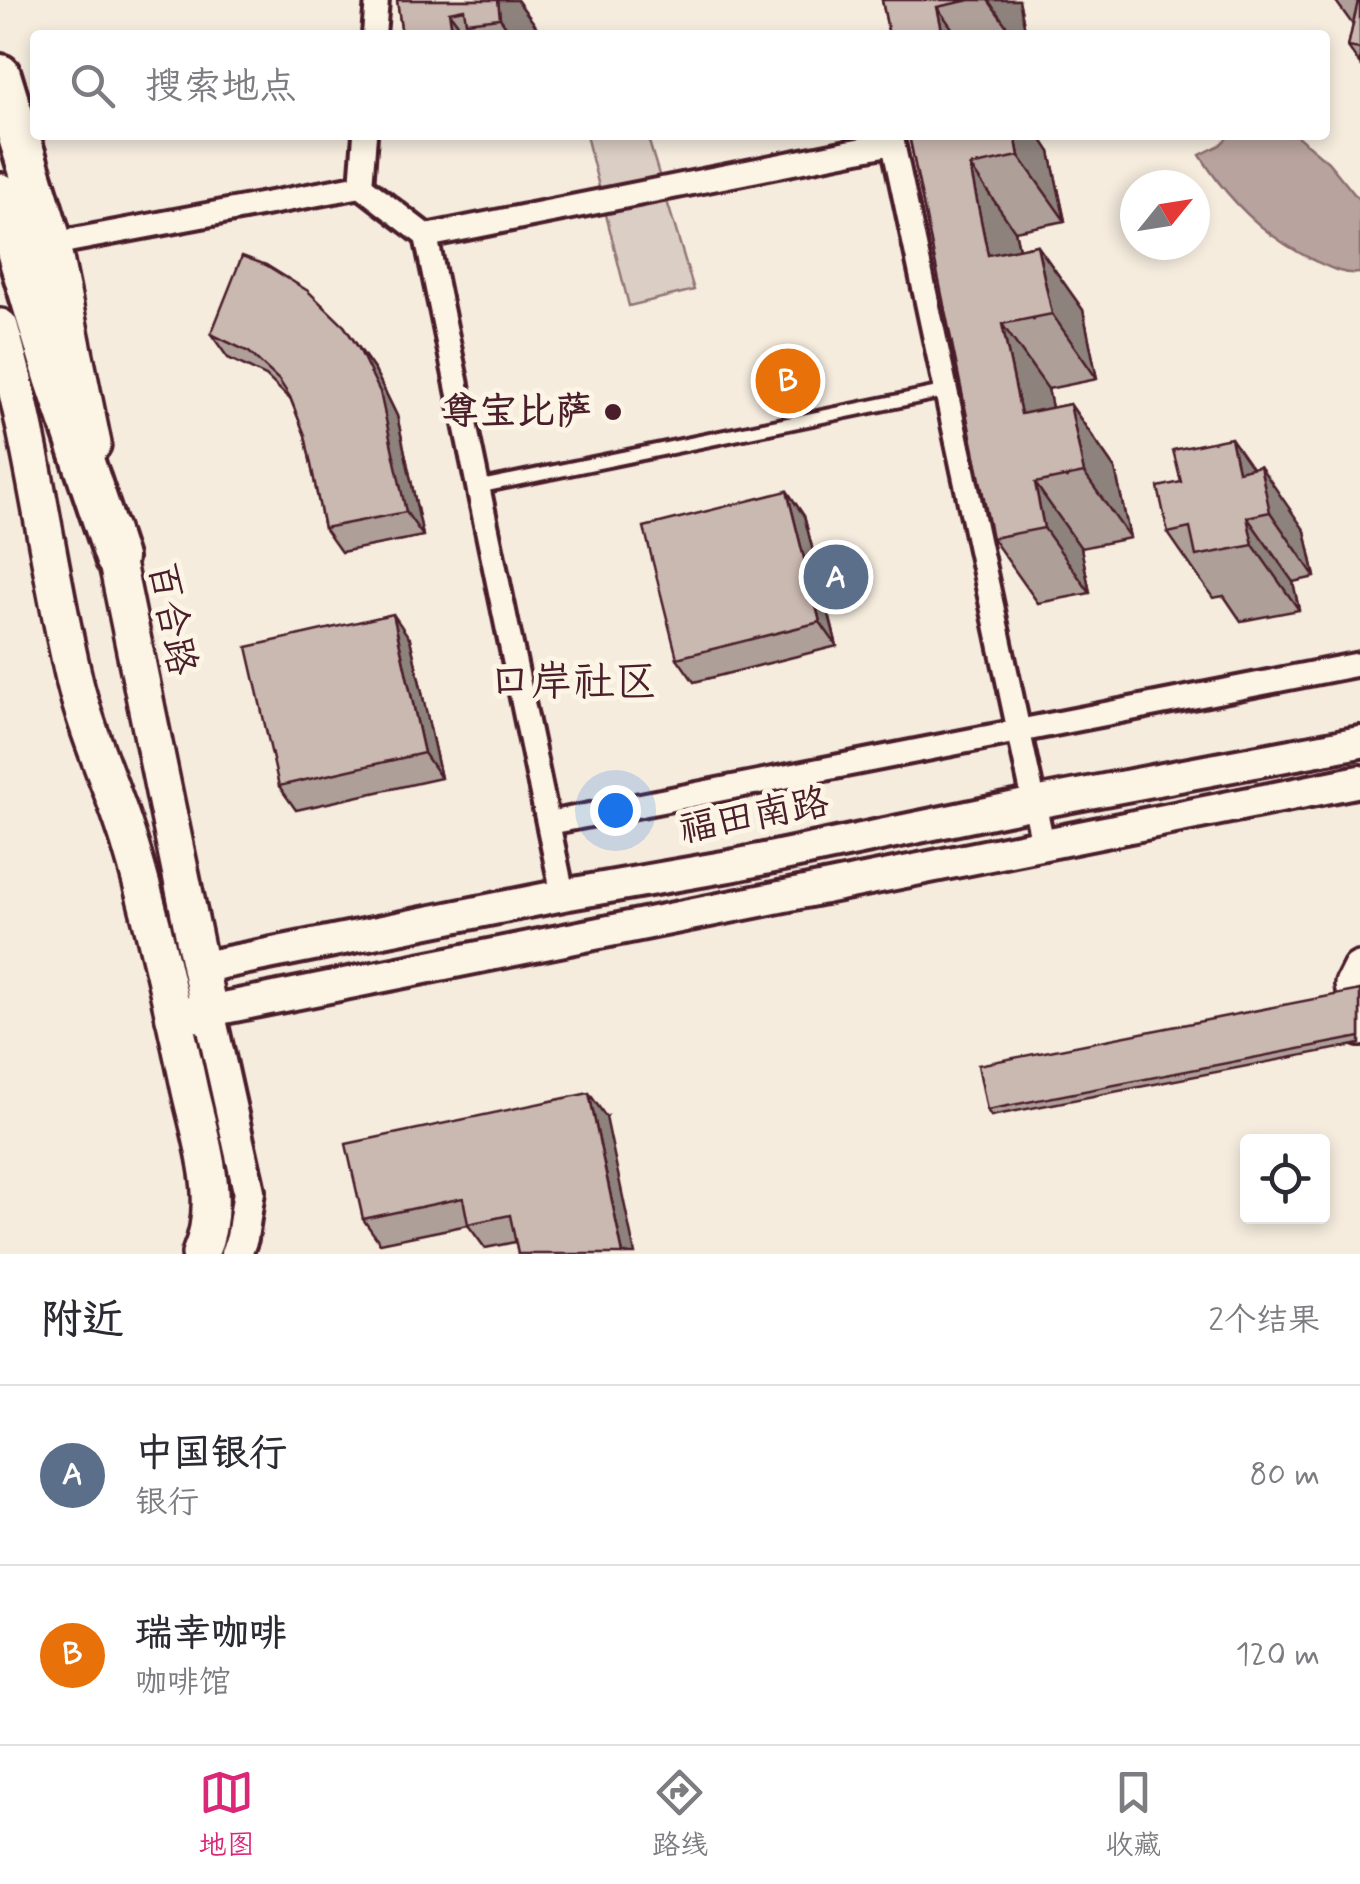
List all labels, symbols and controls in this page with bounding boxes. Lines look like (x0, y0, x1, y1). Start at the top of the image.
search box (30, 30, 1330, 140)
icon: search (65, 58, 120, 113)
text: 搜索地点 (145, 63, 297, 112)
north arrow (1120, 170, 1210, 260)
pin: B (756, 344, 820, 418)
place label: 尊宝比萨 (441, 388, 593, 437)
marker: 尊宝比萨 (602, 401, 624, 423)
pin: A (804, 540, 868, 614)
street label: 百合路 (136, 558, 206, 680)
district label: 口岸社区 (489, 656, 657, 711)
street label: 福田南路 (675, 778, 833, 856)
your location (590, 785, 641, 836)
map controls (1240, 1134, 1330, 1224)
button: locate (1240, 1134, 1330, 1224)
text: 附近 (40, 1294, 124, 1349)
text: 2个结果 (1208, 1300, 1320, 1342)
text: 中国银行 (135, 1430, 287, 1479)
text: A (62, 1454, 83, 1496)
text: 80 m (1250, 1454, 1320, 1496)
text: 银行 (135, 1482, 199, 1524)
text: 瑞幸咖啡 (135, 1610, 287, 1659)
text: B (62, 1634, 83, 1676)
text: 120 m (1235, 1634, 1320, 1676)
text: 咖啡馆 (135, 1662, 231, 1704)
tab: 地图 (199, 1765, 255, 1865)
tab: 路线 (652, 1765, 708, 1865)
tab: 收藏 (1105, 1765, 1161, 1865)

